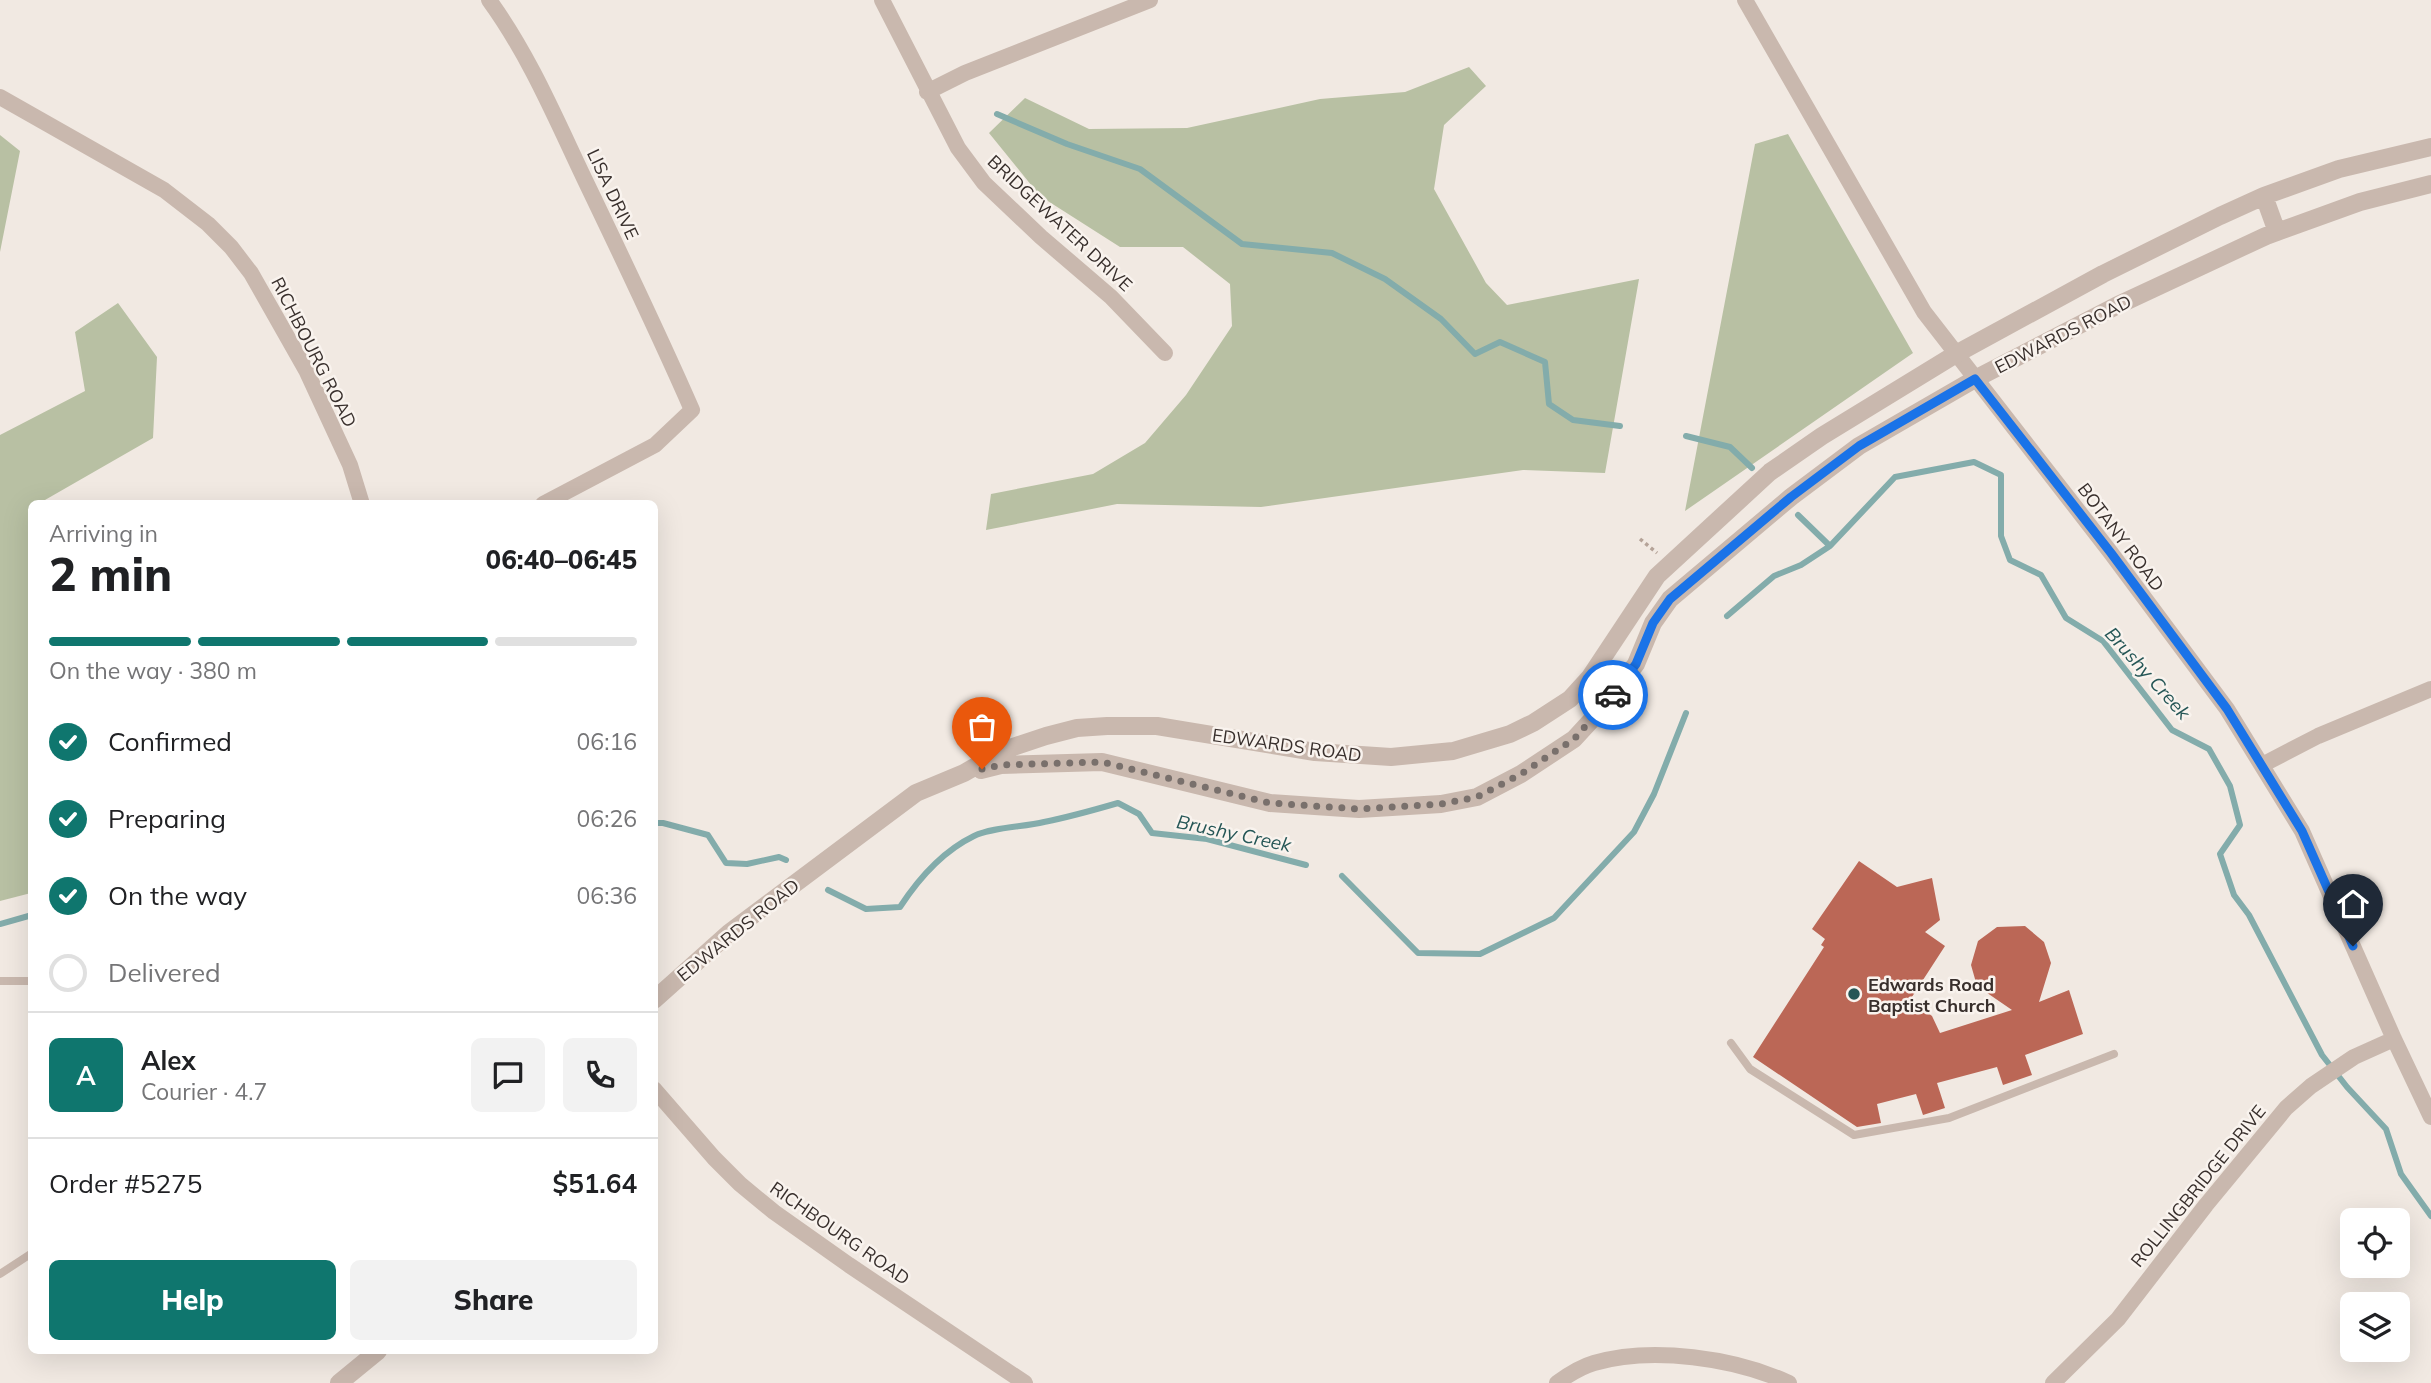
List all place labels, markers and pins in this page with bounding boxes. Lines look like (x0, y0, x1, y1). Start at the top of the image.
pin (952, 697, 1012, 769)
pin (2323, 874, 2383, 946)
place label: Edwards Road Baptist Church (1868, 973, 1996, 1017)
marker: Edwards Road Baptist Church (1846, 986, 1862, 1002)

